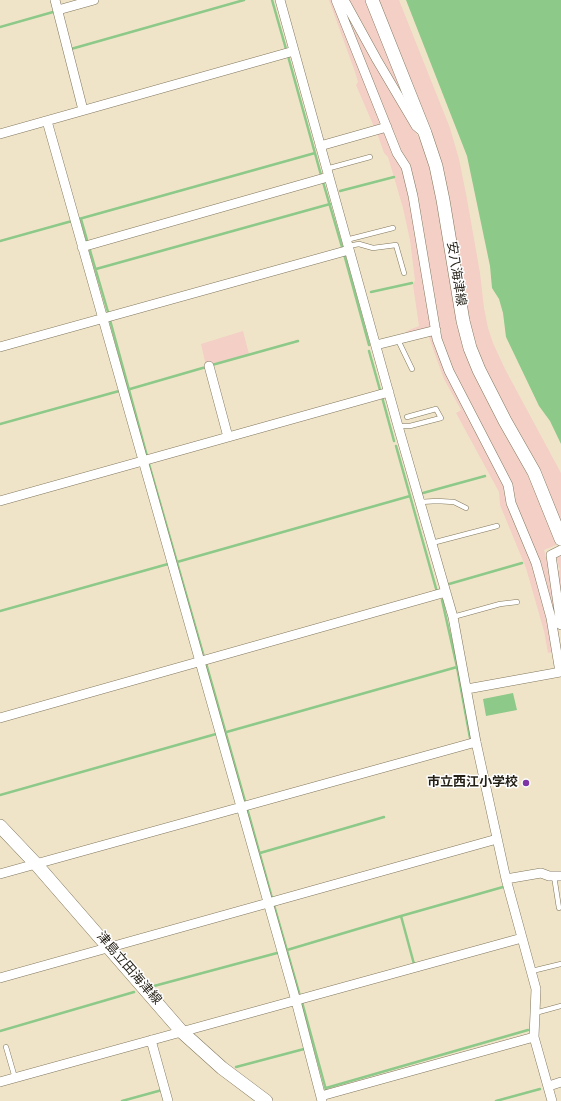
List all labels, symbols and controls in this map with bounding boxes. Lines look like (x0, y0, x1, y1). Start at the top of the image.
street label: 安八海津線 (442, 241, 468, 307)
place label: 市立西江小学校 (427, 775, 518, 791)
marker: 市立西江小学校 (521, 778, 531, 788)
street label: 津島立田海津線 (92, 930, 164, 1008)

